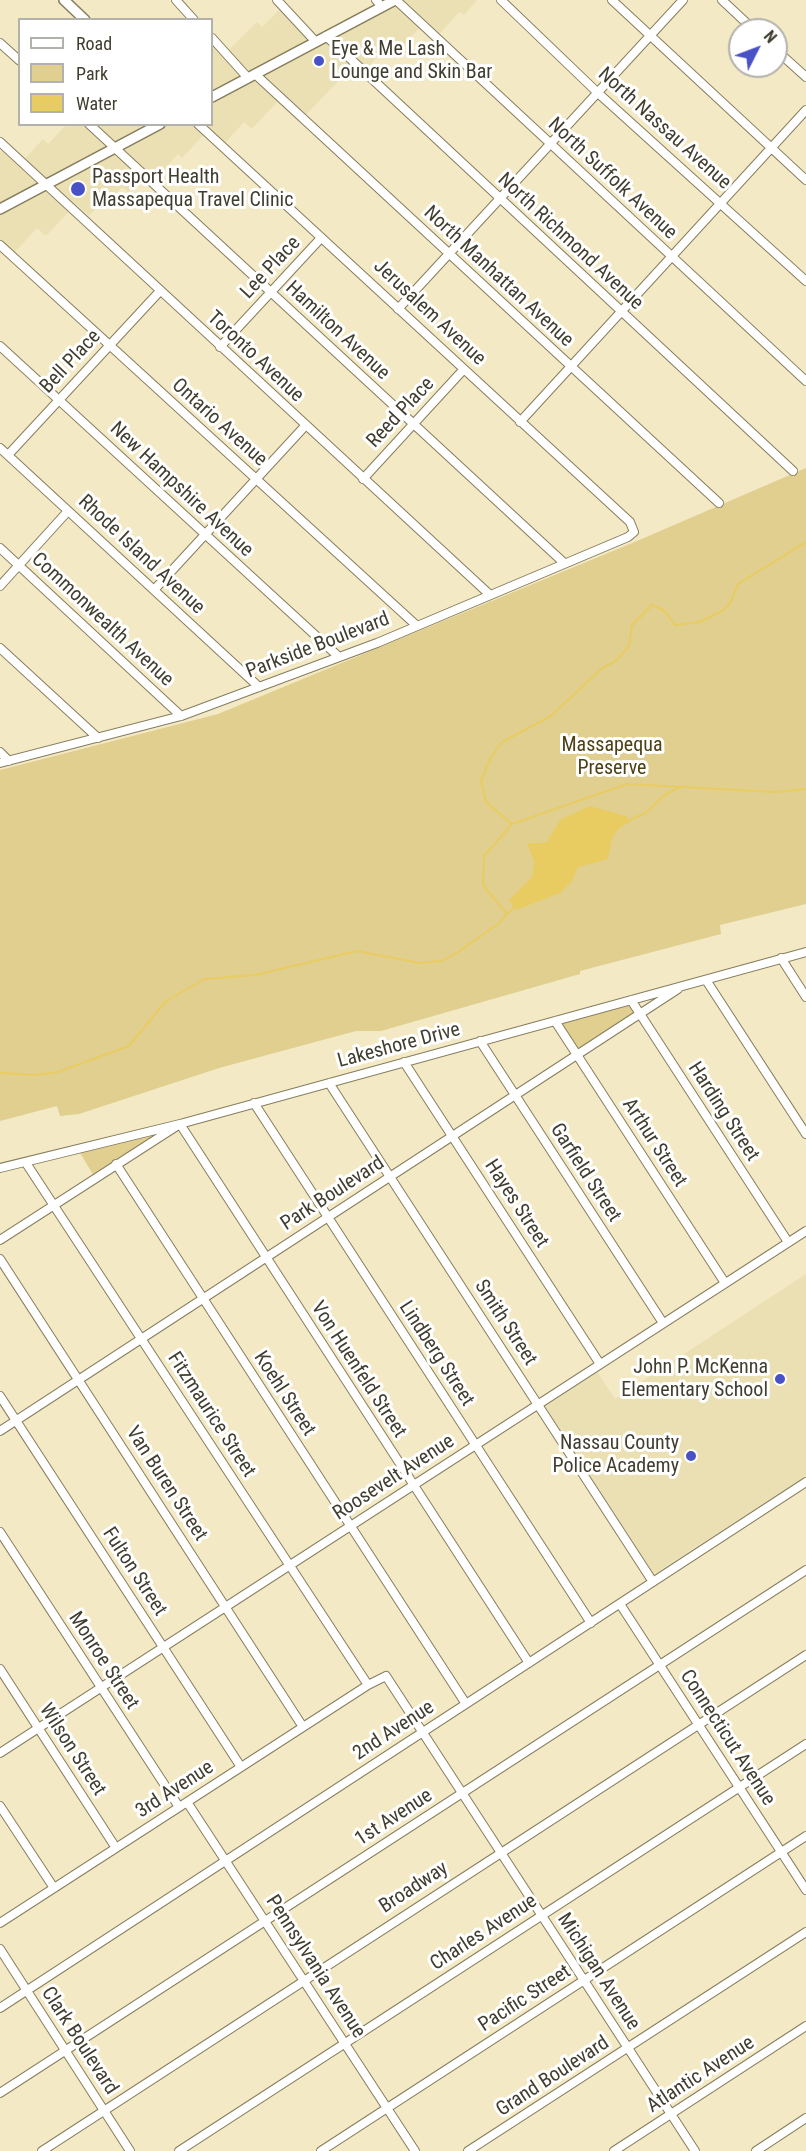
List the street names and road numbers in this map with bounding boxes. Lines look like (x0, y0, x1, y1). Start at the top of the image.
street label: North Nassau Avenue (593, 63, 735, 195)
street label: North Suffolk Avenue (542, 113, 682, 245)
street label: North Richmond Avenue (492, 168, 648, 316)
street label: North Manhattan Avenue (418, 201, 578, 353)
street label: Lee Place (236, 232, 306, 304)
street label: Jerusalem Avenue (368, 255, 490, 371)
street label: Hamilton Avenue (280, 277, 394, 385)
street label: Toronto Avenue (202, 306, 308, 408)
street label: Bell Place (36, 325, 106, 399)
street label: Reed Place (362, 373, 440, 453)
street label: Ontario Avenue (166, 374, 272, 472)
street label: New Hampshire Avenue (104, 417, 258, 563)
street label: Rhode Island Avenue (73, 490, 209, 620)
street label: Commonwealth Avenue (26, 548, 178, 692)
street label: Parkside Boulevard (243, 608, 393, 684)
street label: Lakeshore Drive (335, 1018, 463, 1074)
street label: Harding Street (682, 1058, 764, 1166)
street label: Arthur Street (616, 1094, 692, 1192)
street label: Garfield Street (544, 1119, 626, 1227)
street label: Park Boulevard (277, 1152, 389, 1236)
street label: Hayes Street (479, 1156, 553, 1252)
street label: Smith Street (469, 1276, 541, 1370)
street label: Von Huenfeld Street (305, 1297, 411, 1443)
street label: Lindberg Street (393, 1297, 479, 1411)
street label: Koehl Street (248, 1347, 320, 1441)
street label: Fitzmaurice Street (162, 1348, 260, 1482)
street label: Van Buren Street (120, 1422, 212, 1546)
street label: Roosevelt Avenue (329, 1430, 459, 1526)
street label: Fulton Street (97, 1523, 171, 1621)
street label: Monroe Street (63, 1608, 143, 1714)
street label: Connecticut Avenue (674, 1666, 780, 1810)
street label: 2nd Avenue (349, 1696, 439, 1766)
street label: Wilson Street (33, 1700, 111, 1800)
street label: 3rd Avenue (132, 1756, 218, 1824)
street label: 1st Avenue (351, 1784, 437, 1852)
street label: Broadway (375, 1857, 453, 1919)
street label: Charles Avenue (426, 1890, 542, 1976)
street label: Pennsylvania Avenue (260, 1891, 370, 2043)
street label: Michigan Avenue (551, 1909, 645, 2035)
street label: Pacific Street (474, 1960, 576, 2038)
street label: Clark Boulevard (35, 1983, 123, 2099)
street label: Atlantic Avenue (643, 2031, 759, 2119)
street label: Grand Boulevard (492, 2032, 614, 2122)

